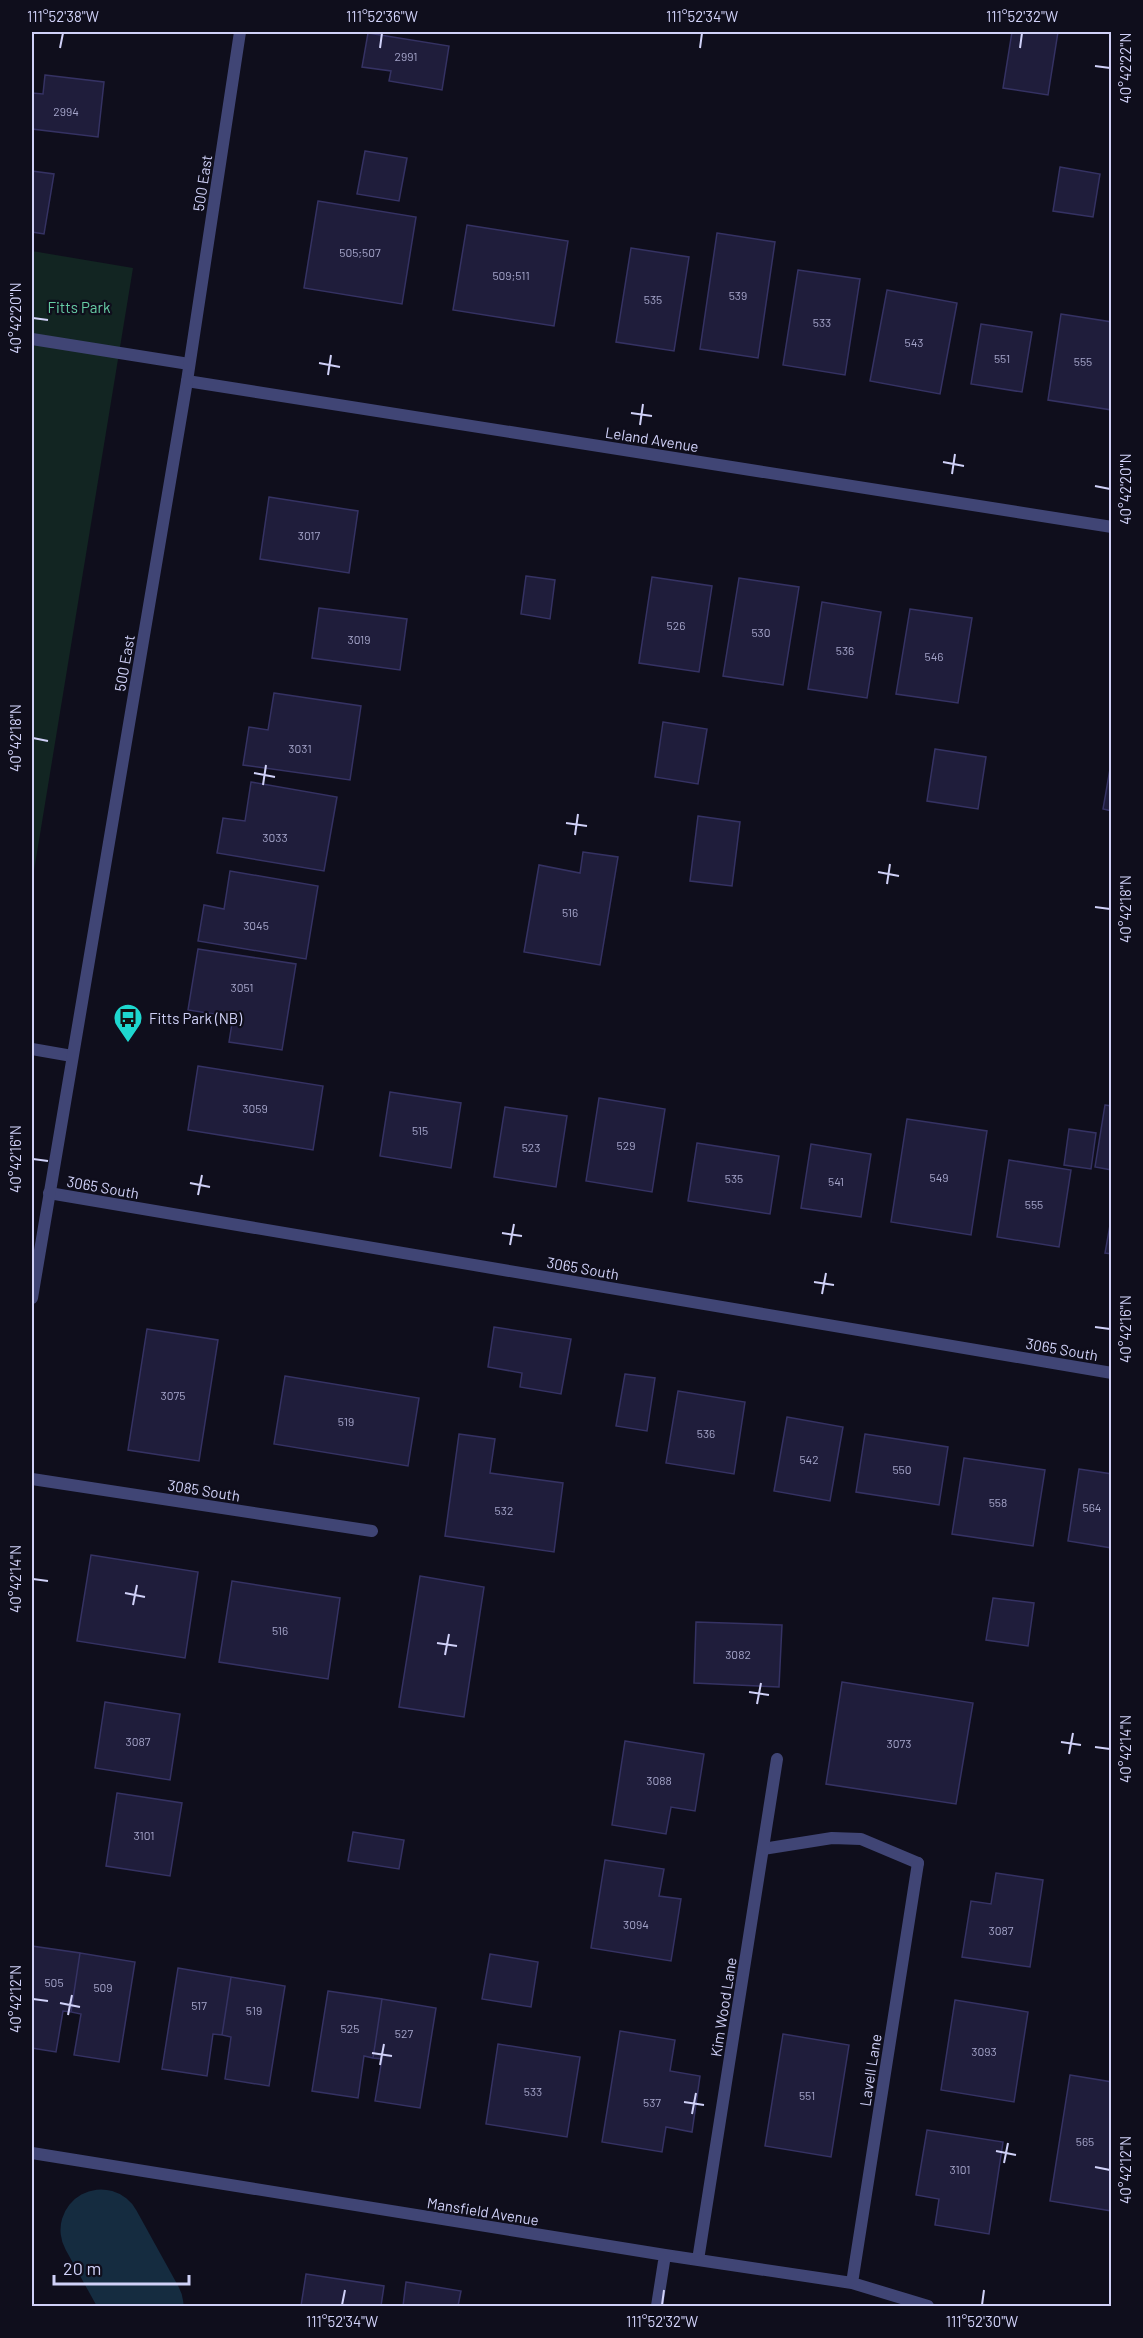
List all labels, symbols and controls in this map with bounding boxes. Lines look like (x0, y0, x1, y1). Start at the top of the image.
text: 111°52'38"W (27, 7, 99, 25)
text: 111°52'36"W (346, 7, 418, 25)
text: 111°52'34"W (666, 7, 738, 25)
text: 111°52'32"W (986, 7, 1058, 25)
text: 40°42'22"N (1116, 33, 1134, 103)
house number: 2991 (395, 49, 417, 63)
house number: 2994 (53, 104, 79, 118)
street label: 500 East (189, 153, 215, 213)
house number: 505;507 (339, 245, 381, 259)
house number: 509;511 (492, 268, 530, 282)
text: 40°42'20"N (6, 282, 24, 354)
house number: 539 (729, 288, 747, 302)
house number: 535 (644, 292, 662, 306)
park label: Fitts Park (48, 298, 111, 316)
house number: 533 (813, 315, 831, 329)
house number: 543 (905, 335, 923, 349)
house number: 551 (994, 351, 1010, 365)
house number: 555 (1074, 354, 1092, 368)
street label: Leland Avenue (604, 423, 700, 455)
text: 40°42'20"N (1116, 453, 1134, 525)
house number: 3017 (298, 528, 321, 542)
house number: 526 (667, 618, 685, 632)
house number: 530 (751, 625, 771, 639)
house number: 3019 (347, 632, 371, 646)
street label: 500 East (110, 633, 138, 693)
house number: 536 (836, 643, 854, 657)
house number: 546 (925, 649, 943, 663)
text: 40°42'18"N (6, 704, 24, 772)
house number: 3031 (288, 741, 312, 755)
house number: 3033 (262, 830, 288, 844)
text: 40°42'18"N (1116, 875, 1134, 943)
house number: 516 (562, 905, 578, 919)
house number: 3045 (243, 918, 269, 932)
house number: 3051 (231, 980, 254, 994)
bus stop icon: Fitts Park (NB) (112, 1002, 144, 1044)
place label: Fitts Park (NB) (149, 1009, 242, 1027)
house number: 3059 (242, 1101, 268, 1115)
house number: 515 (412, 1123, 428, 1137)
text: 40°42'16"N (6, 1125, 24, 1193)
house number: 529 (617, 1138, 635, 1152)
house number: 523 (522, 1140, 540, 1154)
house number: 549 (929, 1170, 949, 1184)
house number: 535 (725, 1171, 743, 1185)
street label: 3065 South (65, 1172, 141, 1202)
house number: 541 (828, 1174, 844, 1188)
house number: 555 (1025, 1197, 1043, 1211)
street label: 3065 South (545, 1253, 621, 1283)
text: 40°42'16"N (1116, 1295, 1134, 1363)
street label: 3065 South (1024, 1334, 1100, 1364)
house number: 3075 (161, 1388, 185, 1402)
house number: 519 (338, 1414, 354, 1428)
house number: 536 (697, 1426, 715, 1440)
house number: 542 (799, 1452, 819, 1466)
house number: 550 (892, 1462, 912, 1476)
street label: 3085 South (166, 1475, 242, 1505)
house number: 558 (989, 1495, 1007, 1509)
house number: 564 (1083, 1500, 1101, 1514)
house number: 532 (495, 1503, 513, 1517)
text: 40°42'14"N (6, 1545, 24, 1613)
house number: 516 (272, 1623, 288, 1637)
house number: 3082 (725, 1647, 751, 1661)
text: 40°42'14"N (1116, 1715, 1134, 1783)
house number: 3087 (126, 1734, 151, 1748)
house number: 3073 (887, 1736, 911, 1750)
house number: 3088 (646, 1773, 672, 1787)
house number: 3101 (134, 1828, 154, 1842)
house number: 3094 (623, 1917, 649, 1931)
house number: 3087 (989, 1923, 1014, 1937)
street label: Kim Wood Lane (706, 1956, 740, 2058)
text: 40°42'12"N (6, 1965, 24, 2033)
house number: 505 (44, 1975, 64, 1989)
house number: 509 (93, 1980, 113, 1994)
house number: 517 (191, 1998, 207, 2012)
house number: 519 (246, 2003, 262, 2017)
house number: 525 (341, 2021, 359, 2035)
house number: 527 (395, 2026, 413, 2040)
street label: Lavell Lane (855, 2033, 885, 2107)
house number: 3093 (971, 2044, 997, 2058)
house number: 533 (524, 2084, 542, 2098)
house number: 551 (799, 2088, 815, 2102)
house number: 537 (643, 2095, 661, 2109)
house number: 565 (1076, 2134, 1094, 2148)
text: 40°42'12"N (1116, 2136, 1134, 2204)
house number: 3101 (950, 2162, 970, 2176)
street label: Mansfield Avenue (426, 2193, 540, 2229)
scale bar (54, 2248, 189, 2286)
text: 20 m (63, 2257, 101, 2279)
text: 111°52'34"W (306, 2312, 378, 2330)
text: 111°52'32"W (626, 2312, 698, 2330)
text: 111°52'30"W (946, 2312, 1018, 2330)

